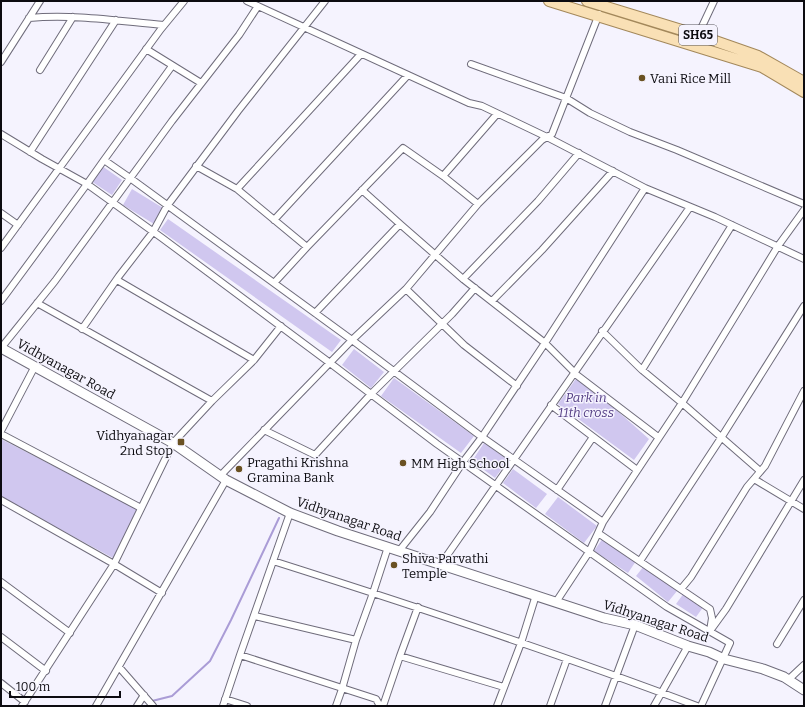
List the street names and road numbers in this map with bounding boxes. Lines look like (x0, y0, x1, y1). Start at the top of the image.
road number: SH65 (679, 25, 717, 45)
street label: Vidhyanagar Road (14, 336, 118, 402)
street label: Vidhyanagar Road (295, 494, 404, 544)
street label: Vidhyanagar Road (601, 597, 711, 645)

